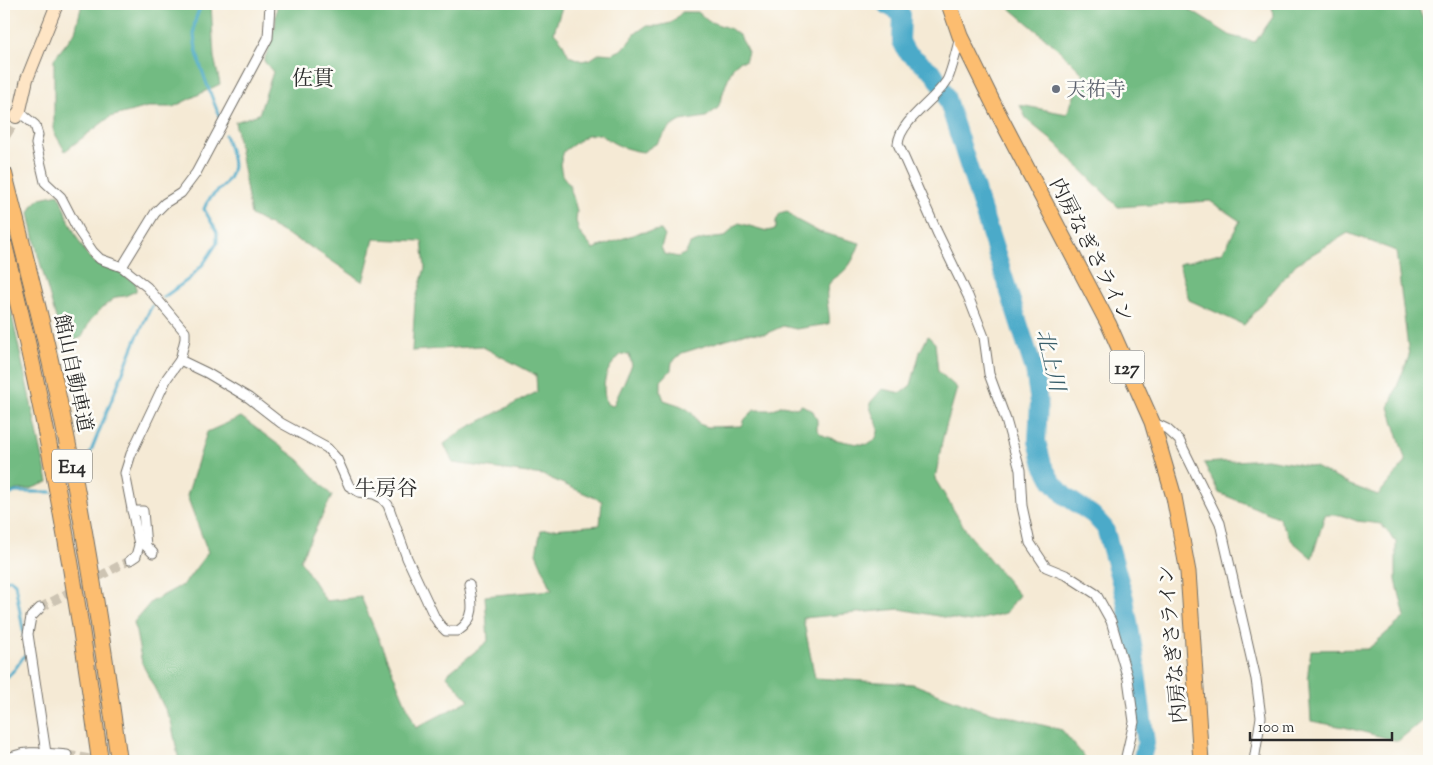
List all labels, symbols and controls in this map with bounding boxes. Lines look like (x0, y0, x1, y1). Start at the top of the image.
district label: 佐貫 (292, 65, 334, 95)
place label: 天祐寺 (1066, 77, 1126, 106)
marker: 天祐寺 (1050, 83, 1062, 95)
street label: 内房なぎさライン (1041, 174, 1139, 329)
street label: 館山自動車道 (45, 312, 98, 435)
water label: 北上川 (1027, 326, 1071, 396)
road number: 127 (1110, 351, 1144, 384)
road number: E14 (52, 450, 92, 482)
district label: 牛房谷 (355, 475, 418, 505)
street label: 内房なぎさライン (1153, 563, 1196, 724)
scale bar (1250, 710, 1393, 742)
text: 100 m (1258, 718, 1295, 739)

